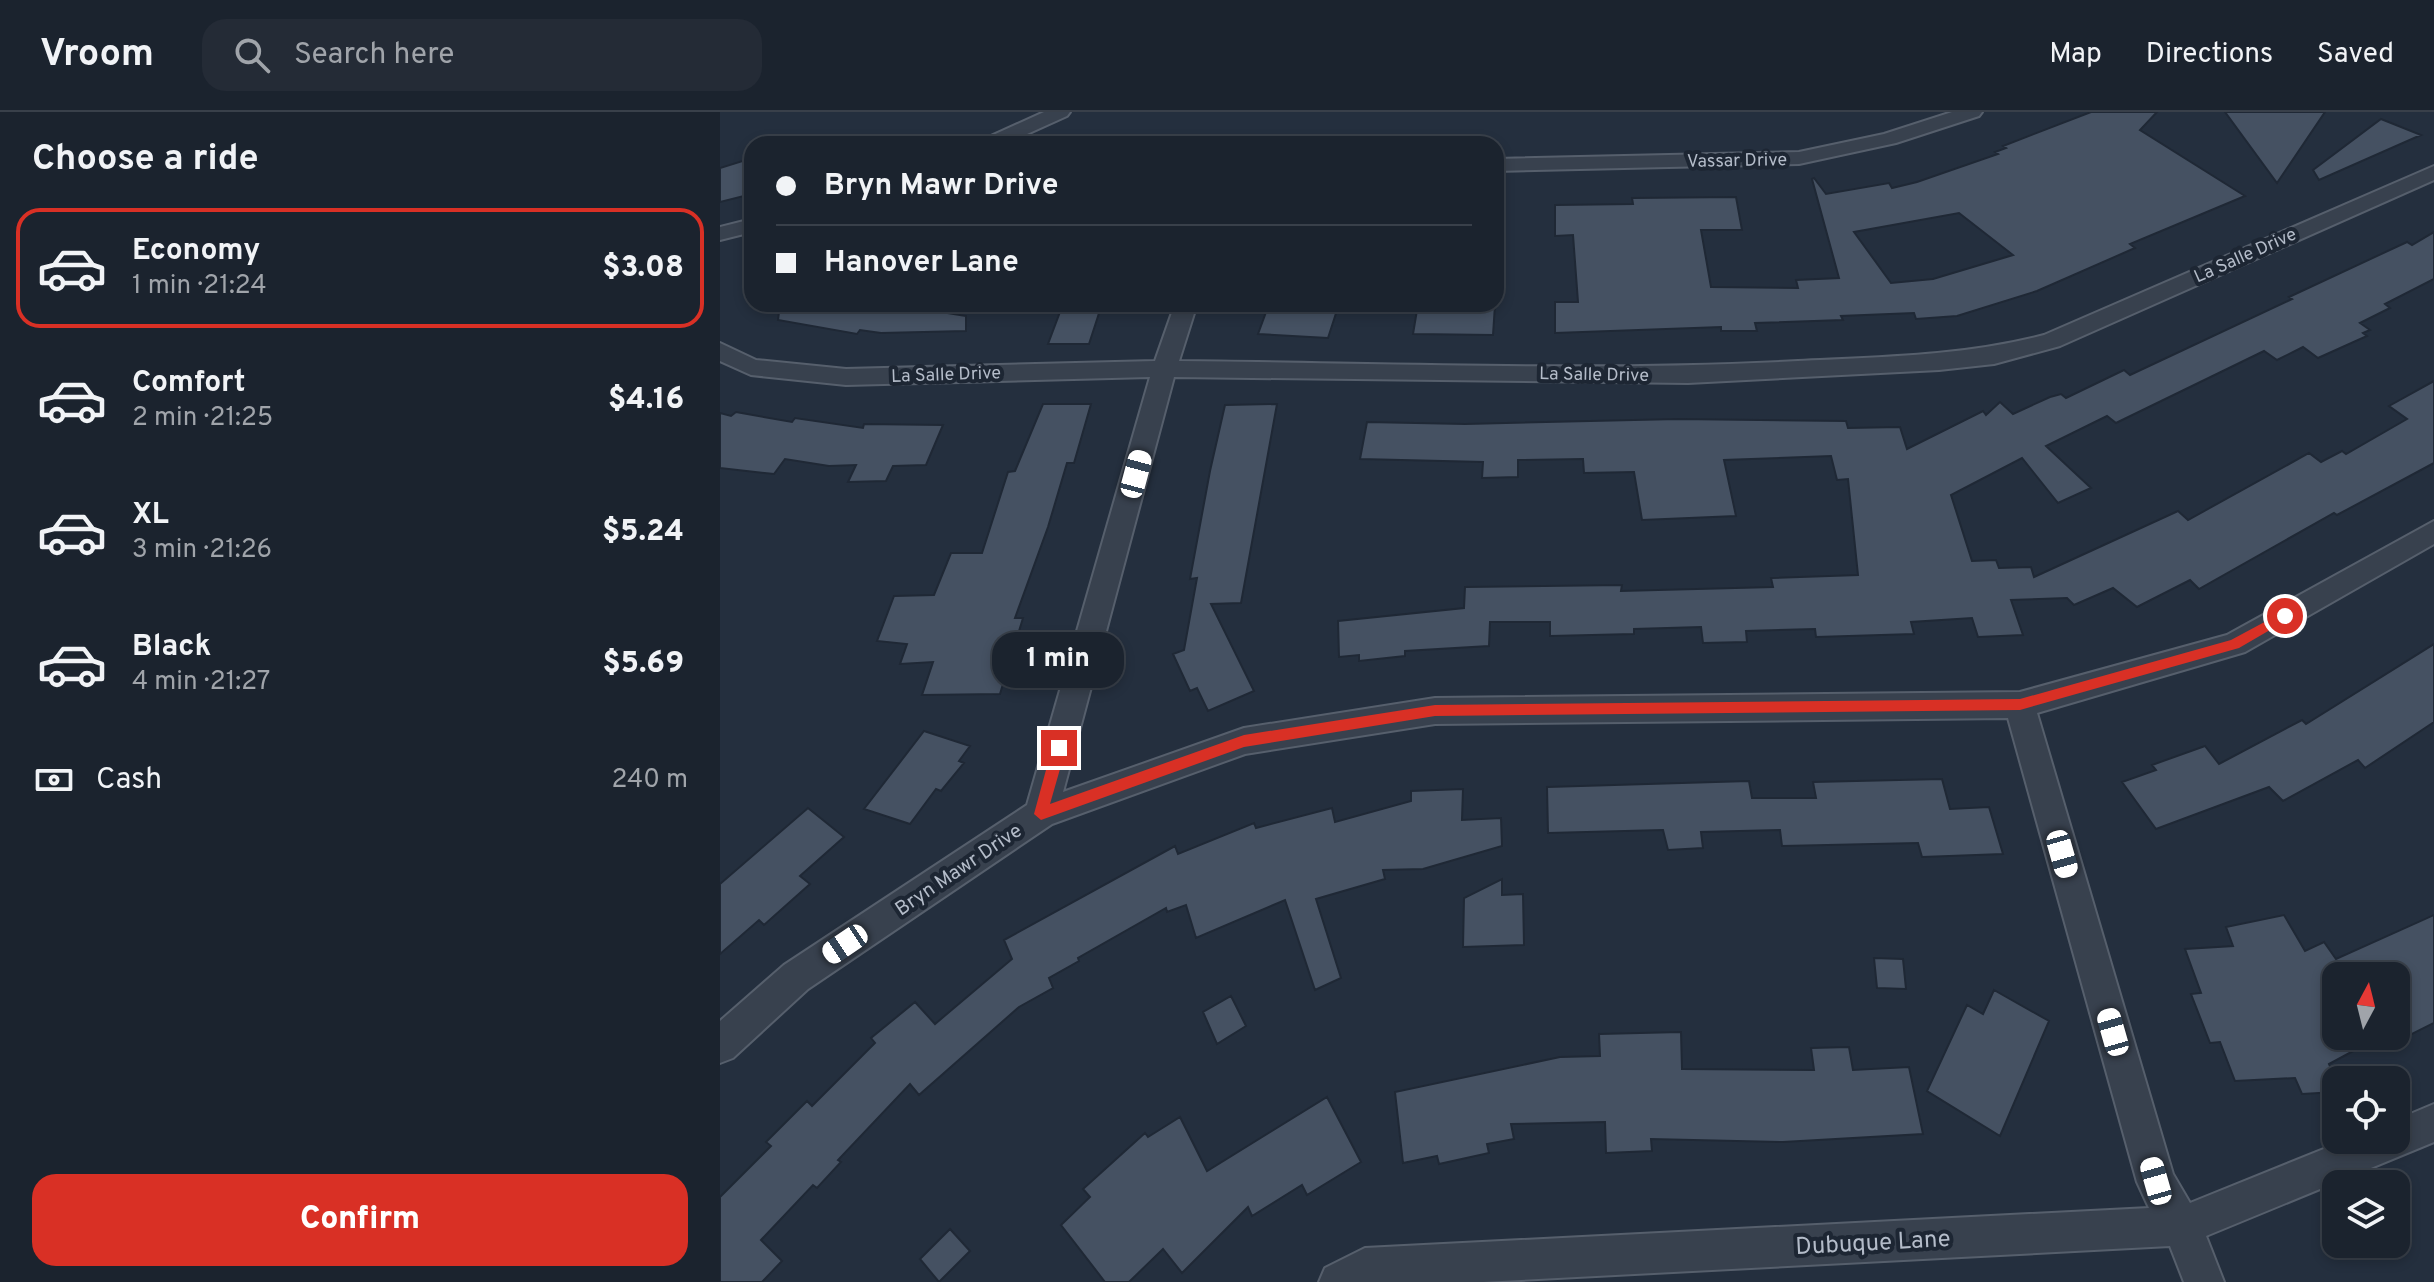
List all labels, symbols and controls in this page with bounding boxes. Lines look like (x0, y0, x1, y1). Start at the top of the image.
search box (202, 19, 762, 91)
text: Vroom (40, 31, 154, 80)
icon: search (230, 33, 274, 77)
text: Search here (294, 37, 454, 74)
text: Map (2049, 37, 2102, 73)
text: Directions (2146, 37, 2273, 73)
text: Saved (2317, 37, 2394, 73)
text: Choose a ride (32, 137, 258, 183)
street label: Vassar Drive (1687, 149, 1787, 174)
text: Bryn Mawr Drive (824, 168, 1058, 205)
street label: La Salle Drive (2191, 223, 2301, 289)
icon: car (36, 232, 108, 304)
text: Economy (132, 233, 260, 270)
text: Hanover Lane (824, 245, 1019, 282)
text: $3.08 (602, 250, 684, 287)
text: 1 min · 21:24 (132, 270, 267, 303)
street label: La Salle Drive (891, 362, 1001, 389)
street label: La Salle Drive (1539, 363, 1649, 388)
icon: car (36, 364, 108, 436)
text: Comfort (132, 365, 245, 402)
text: $4.16 (608, 382, 684, 419)
text: 2 min · 21:25 (132, 402, 273, 435)
car (1118, 448, 1154, 500)
icon: car (36, 496, 108, 568)
text: XL (132, 497, 169, 534)
text: $5.24 (602, 514, 684, 551)
text: 3 min · 21:26 (132, 534, 272, 567)
route start (2267, 598, 2303, 634)
icon: car (36, 628, 108, 700)
text: Black (132, 629, 211, 666)
callout: 1 min (993, 632, 1125, 688)
text: 1 min (1026, 643, 1090, 676)
text: $5.69 (602, 646, 684, 683)
text: 4 min · 21:27 (132, 666, 270, 699)
route end (1041, 730, 1077, 766)
icon: cash (32, 758, 76, 802)
text: Cash (96, 762, 162, 799)
text: 240 m (611, 764, 688, 797)
street label: Bryn Mawr Drive (891, 819, 1028, 923)
car (2044, 828, 2080, 880)
car (818, 921, 872, 967)
north arrow (2322, 962, 2410, 1050)
map controls (2322, 962, 2410, 1258)
car (2095, 1006, 2131, 1058)
button: locate (2322, 1066, 2410, 1154)
car (2138, 1155, 2174, 1207)
button: layers (2322, 1170, 2410, 1258)
button: Confirm (32, 1174, 688, 1266)
street label: Dubuque Lane (1795, 1225, 1951, 1263)

